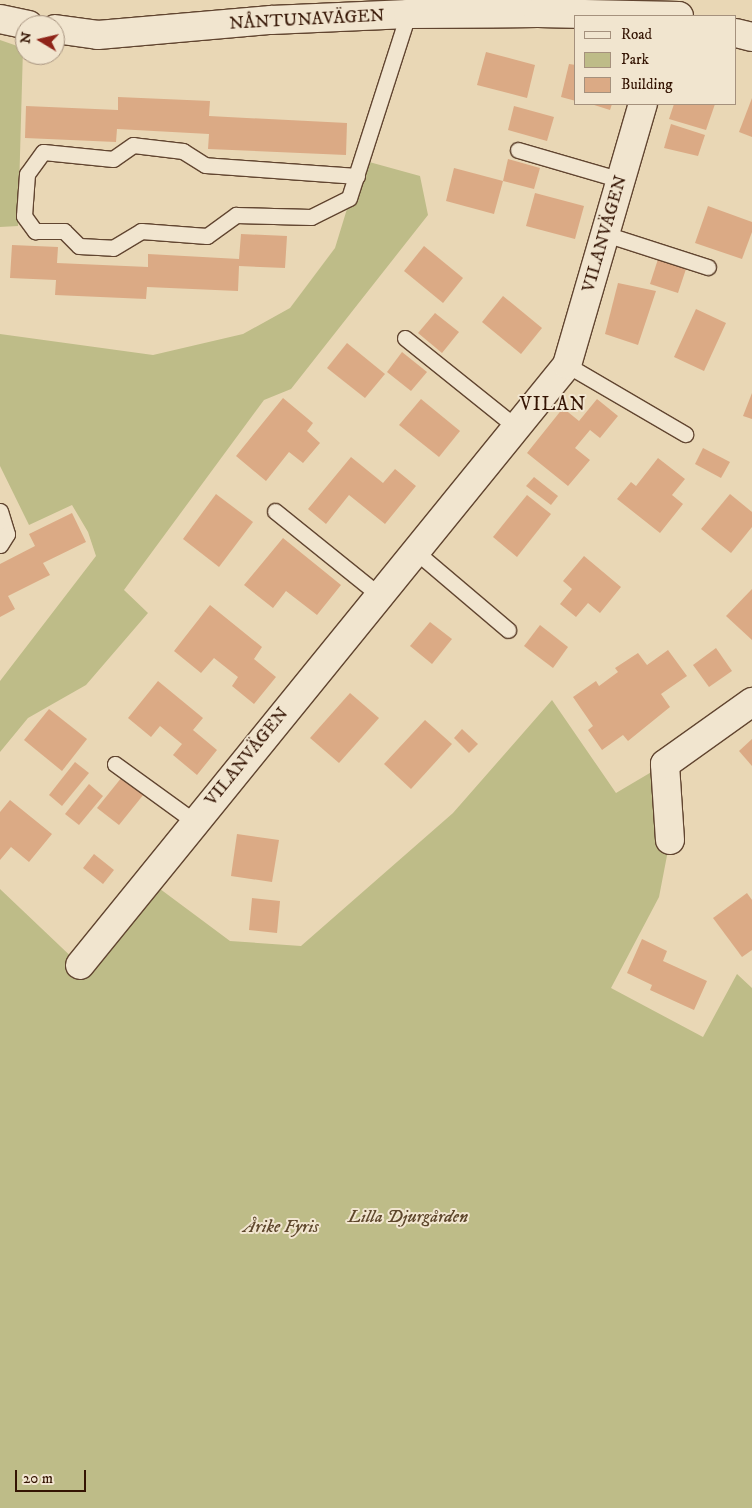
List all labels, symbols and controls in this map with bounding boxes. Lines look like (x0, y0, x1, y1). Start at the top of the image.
street label: NÅNTUNAVÄGEN (229, 5, 385, 35)
north arrow (15, 15, 65, 65)
legend (574, 15, 737, 105)
text: Road (621, 25, 652, 44)
text: N (16, 31, 36, 45)
text: Park (621, 50, 649, 69)
text: Building (621, 75, 673, 94)
street label: VILANVÄGEN (578, 173, 632, 295)
district label: VILAN (519, 394, 587, 416)
street label: VILANVÄGEN (201, 703, 293, 811)
park label: Lilla Djurgården (348, 1206, 468, 1228)
park label: Årike Fyris (243, 1216, 319, 1238)
scale bar (18, 1460, 89, 1492)
text: 20 m (23, 1469, 53, 1488)

